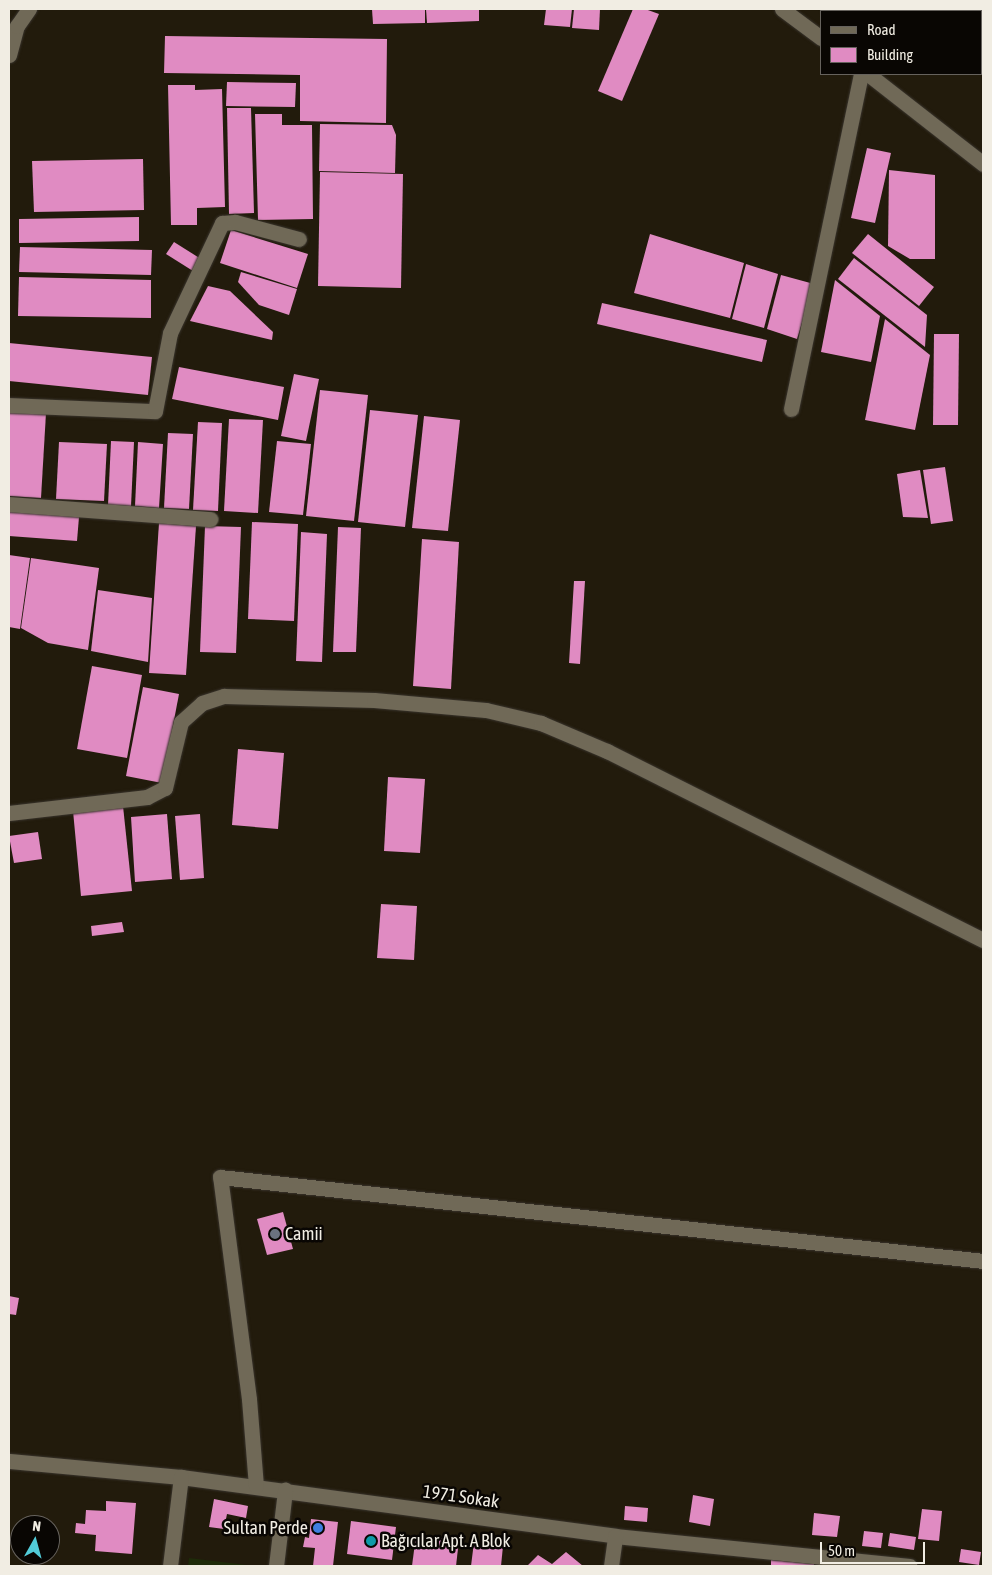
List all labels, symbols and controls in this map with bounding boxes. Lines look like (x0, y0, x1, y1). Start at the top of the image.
legend (820, 10, 982, 75)
text: Road (867, 21, 896, 38)
text: Building (867, 46, 913, 63)
place label: Camii (285, 1223, 323, 1245)
marker: Camii (269, 1228, 281, 1240)
street label: 1971 Sokak (422, 1481, 500, 1513)
north arrow (10, 1515, 60, 1565)
place label: Sultan Perde (223, 1517, 308, 1539)
text: N (32, 1518, 42, 1535)
marker: Sultan Perde (312, 1522, 324, 1534)
place label: Bağıcılar Apt. A Blok (381, 1530, 510, 1552)
scale bar (822, 1532, 927, 1564)
marker: Bağıcılar Apt. A Blok (365, 1535, 377, 1547)
text: 50 m (828, 1542, 855, 1559)

